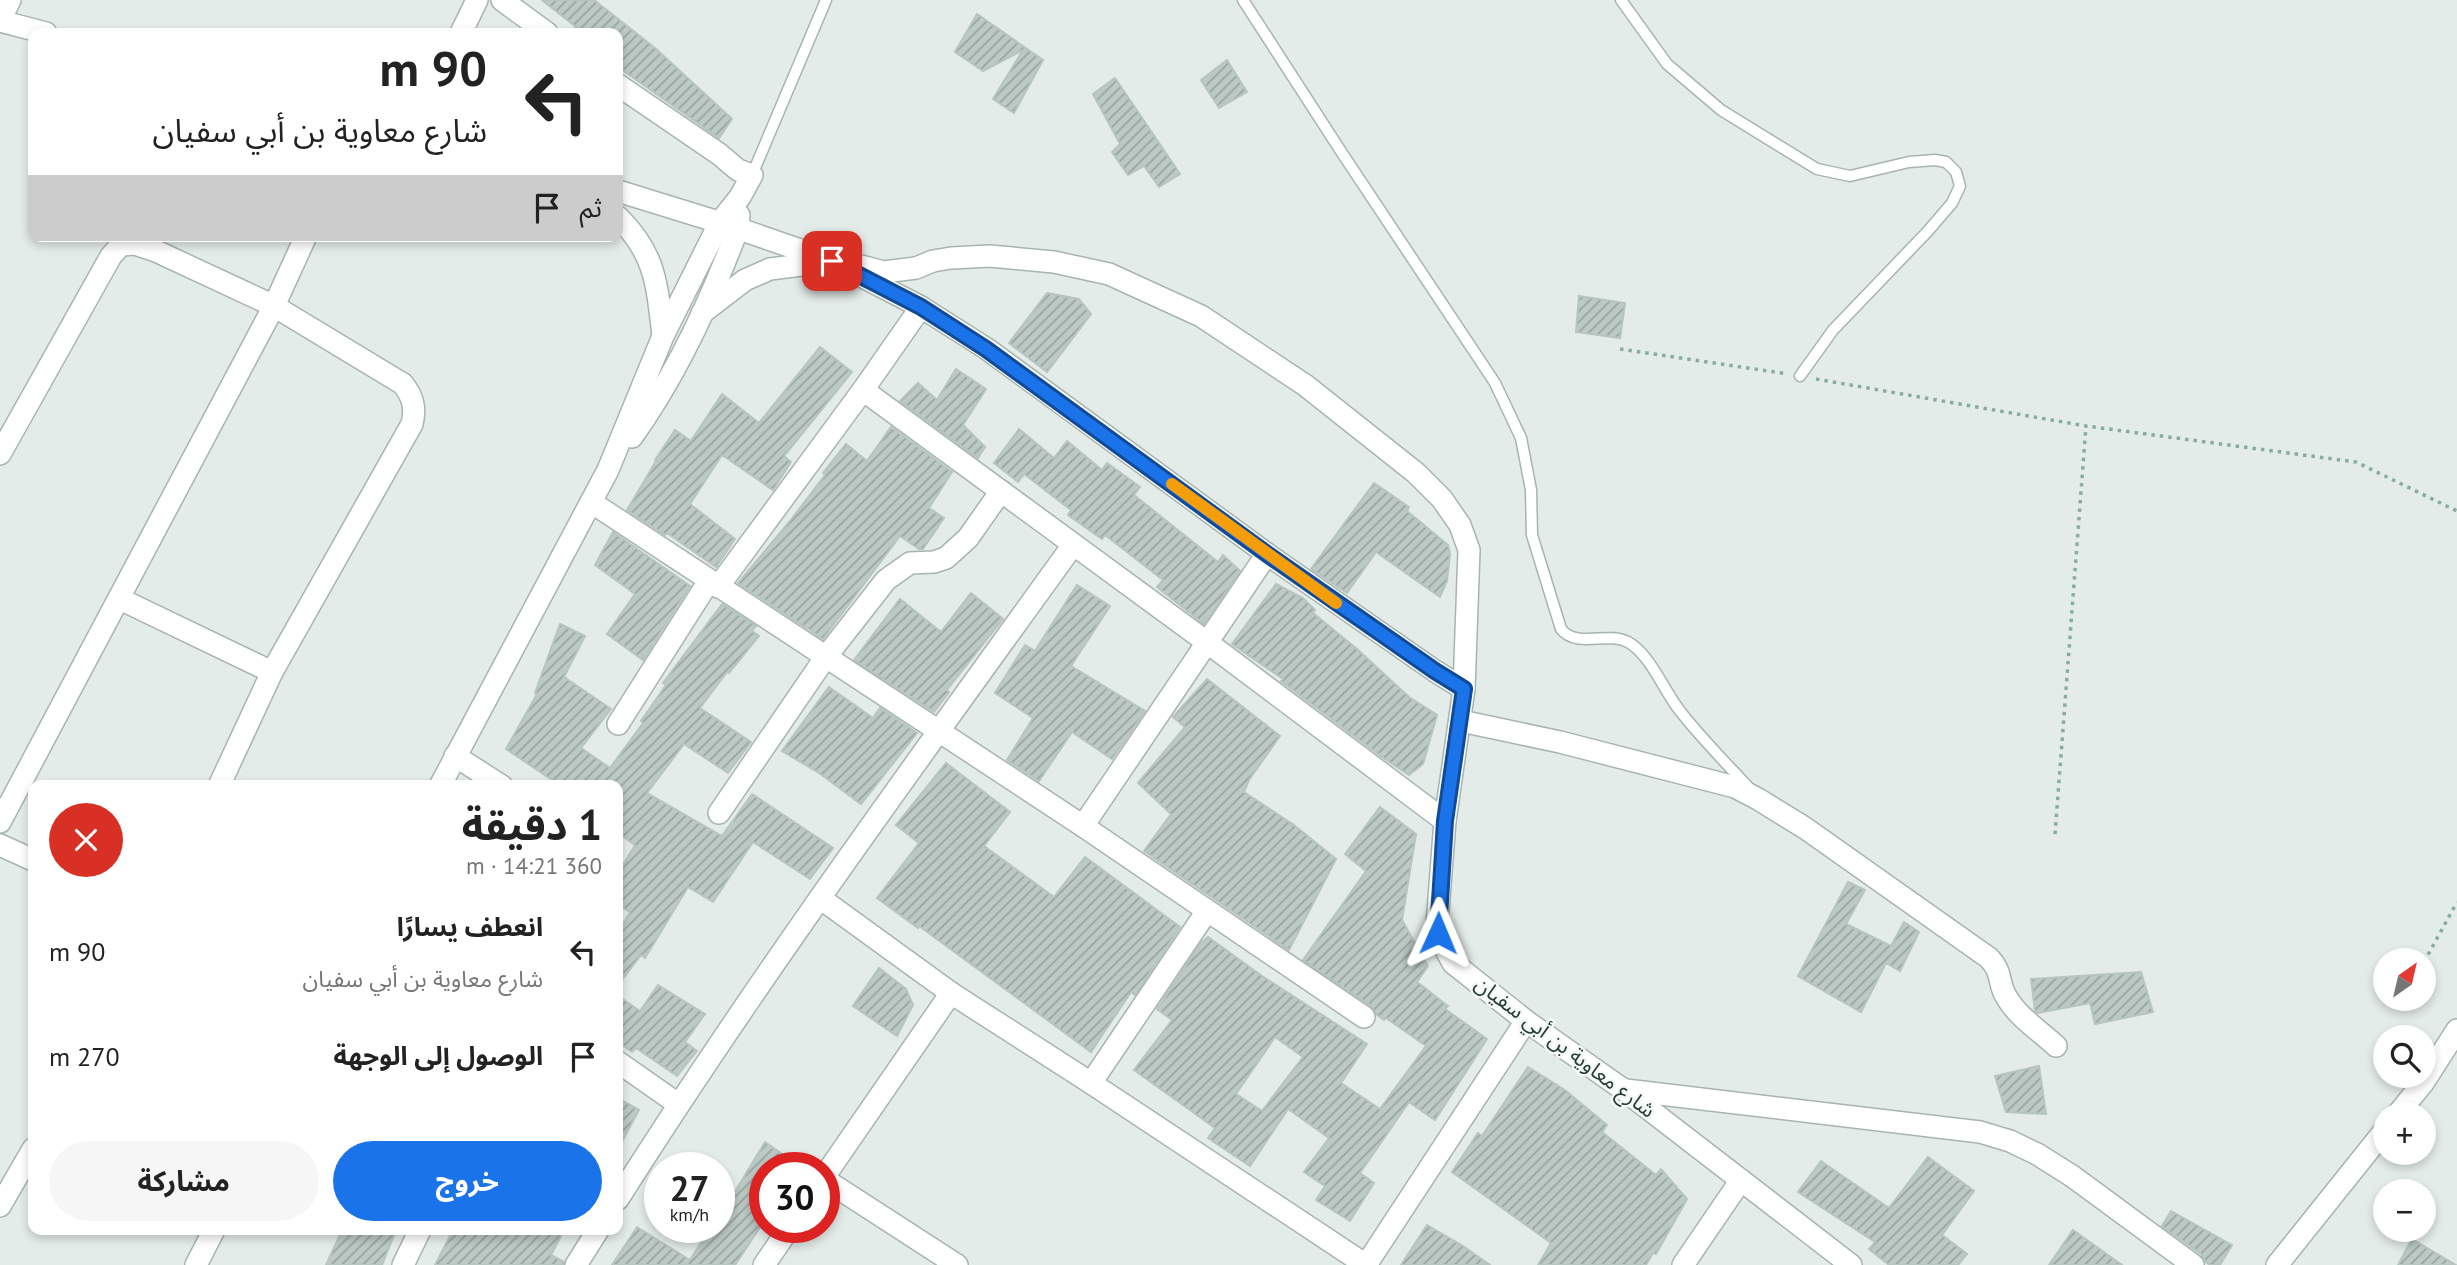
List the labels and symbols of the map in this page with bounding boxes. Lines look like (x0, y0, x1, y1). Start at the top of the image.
pin (802, 231, 862, 291)
position arrow (1401, 896, 1475, 970)
north arrow (2373, 948, 2436, 1012)
street label: شارع معاوية بن أبي سفيان (1468, 970, 1661, 1126)
speed limit sign: 30 (749, 1152, 840, 1243)

